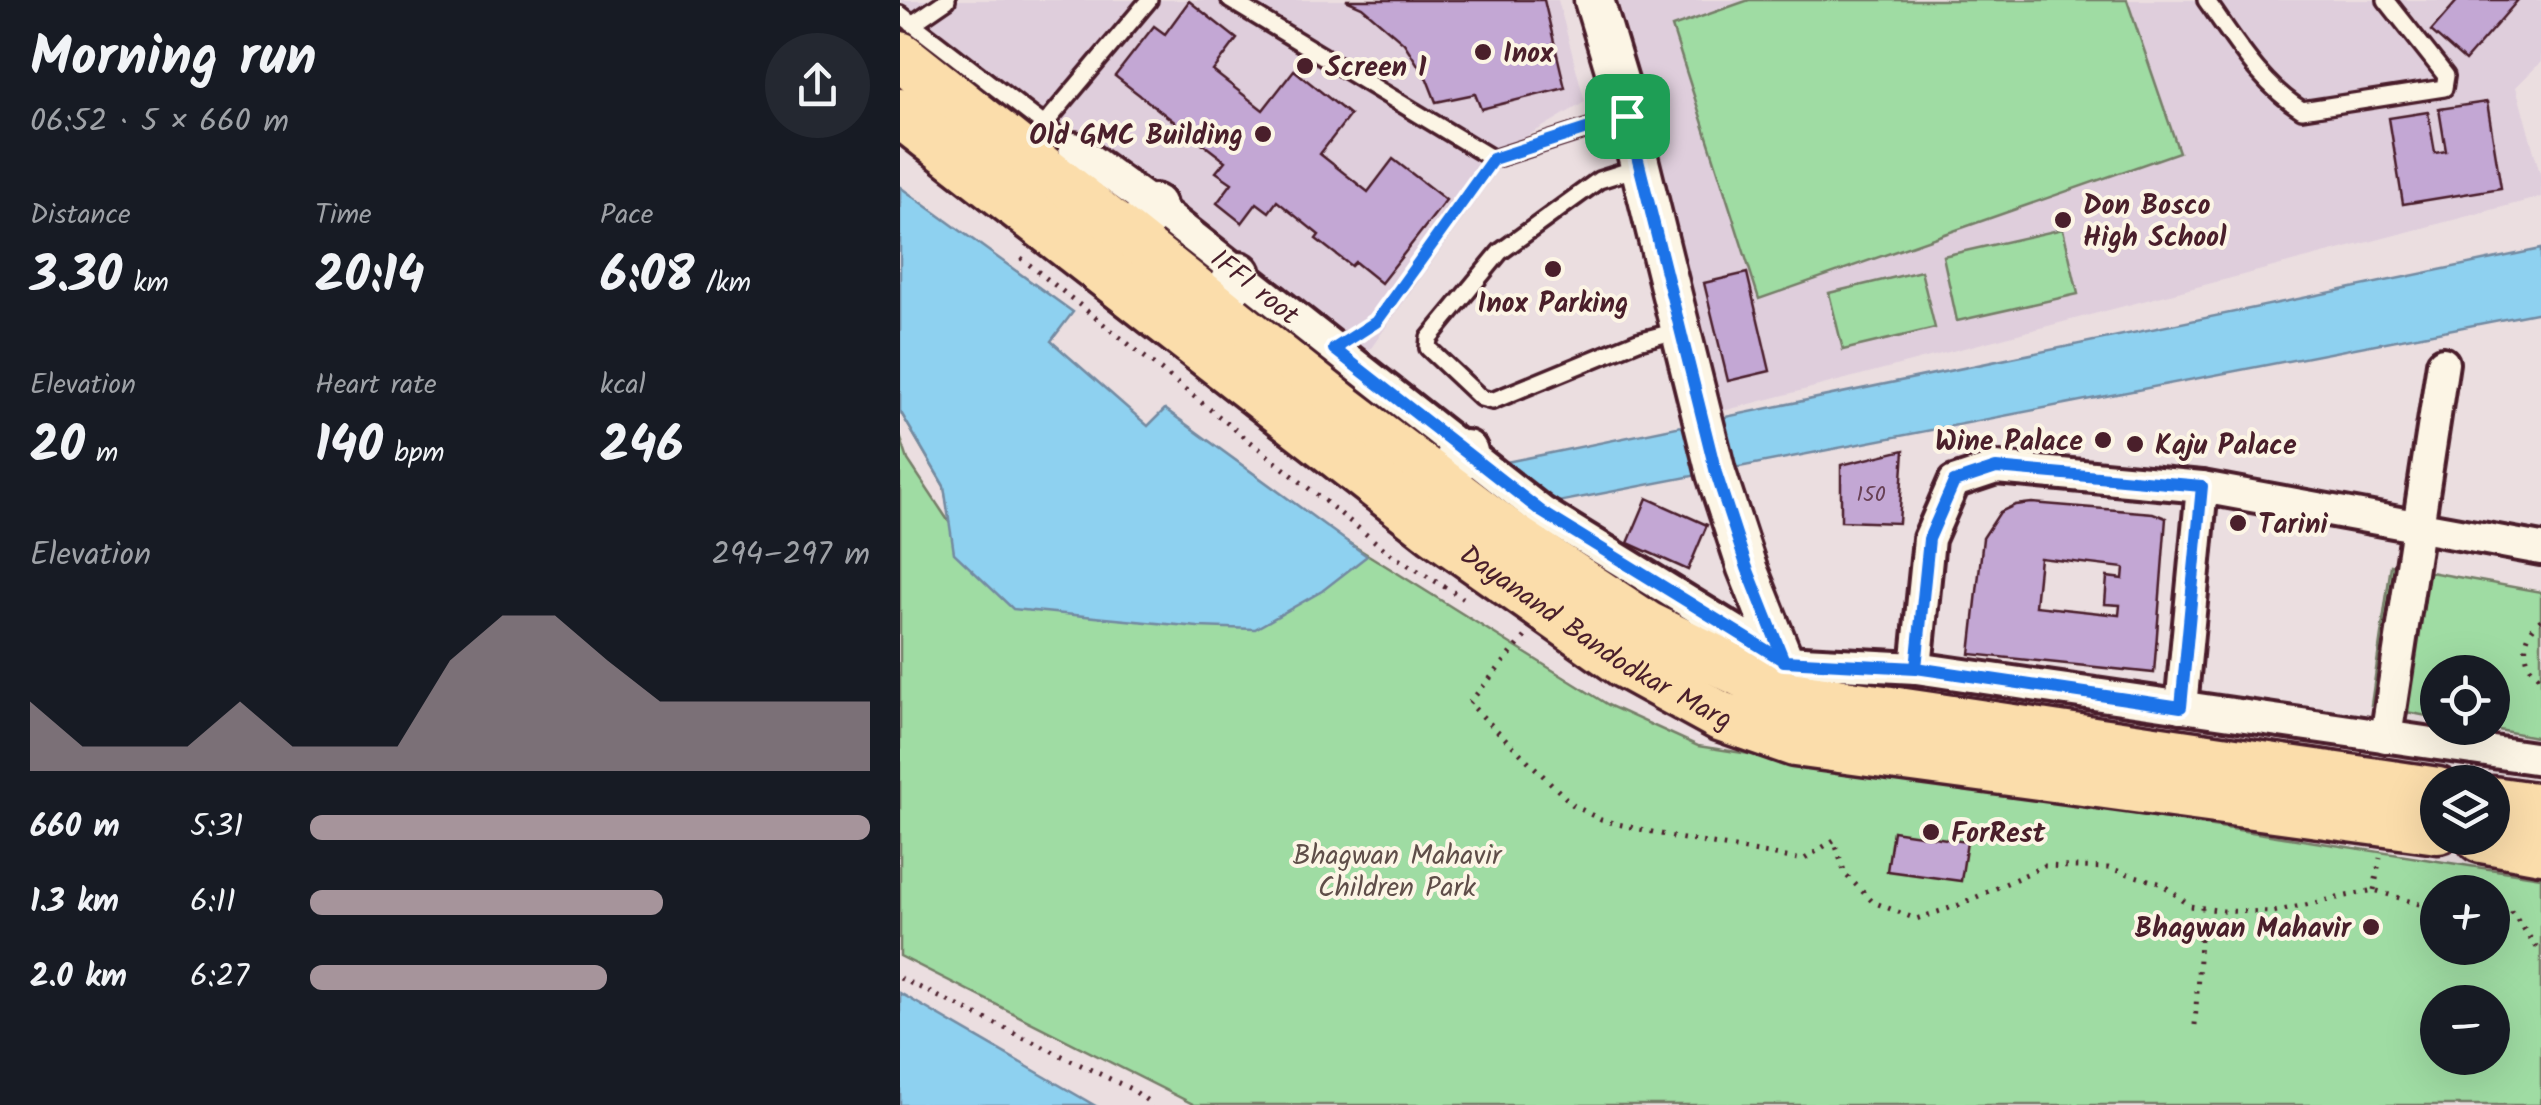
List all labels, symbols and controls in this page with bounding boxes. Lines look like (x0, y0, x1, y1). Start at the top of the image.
text: Morning run (30, 16, 317, 103)
place label: Inox (1503, 32, 1554, 77)
button: share (765, 33, 870, 138)
marker: Inox (1472, 41, 1494, 63)
place label: Screen 1 (1325, 46, 1427, 91)
marker: Screen 1 (1294, 55, 1316, 77)
pin (1585, 74, 1670, 159)
icon: arrive (1600, 89, 1655, 144)
text: 06:52 · 5 × 660 m (30, 97, 289, 148)
place label: Old GMC Building (1029, 114, 1243, 159)
marker: Old GMC Building (1252, 123, 1274, 145)
place label: Don Bosco High School (2083, 184, 2227, 261)
text: Distance (30, 193, 131, 238)
text: Time (315, 193, 372, 238)
text: Pace (600, 193, 653, 238)
marker: Don Bosco High School (2052, 209, 2074, 231)
text: 3.30 (30, 238, 122, 318)
text: 20:14 (315, 238, 424, 318)
text: 6:08 (600, 238, 695, 318)
street label: IFFI root (1199, 238, 1309, 338)
marker: Inox Parking (1542, 258, 1564, 280)
text: km (122, 261, 169, 306)
text: /km (695, 261, 751, 306)
place label: Inox Parking (1478, 282, 1628, 327)
text: Elevation (30, 363, 136, 408)
text: Heart rate (315, 363, 437, 408)
text: kcal (600, 363, 646, 408)
text: 20 (30, 408, 85, 488)
text: 140 (315, 408, 383, 488)
text: 246 (600, 408, 684, 488)
place label: Wine Palace (1935, 420, 2083, 465)
place label: Kaju Palace (2155, 424, 2297, 469)
marker: Wine Palace (2092, 429, 2114, 451)
text: m (85, 431, 118, 476)
text: bpm (383, 431, 445, 476)
marker: Kaju Palace (2124, 433, 2146, 455)
house number: 150 (1856, 478, 1886, 513)
place label: Tarini (2258, 503, 2328, 548)
marker: Tarini (2227, 512, 2249, 534)
text: Elevation (30, 530, 151, 581)
text: 294–297 m (711, 530, 870, 581)
street label: Dayanand Bandodkar Marg (1449, 534, 1737, 743)
map controls (2420, 655, 2510, 1075)
button: locate (2420, 655, 2510, 745)
button: layers (2420, 765, 2510, 855)
text: 660 m (30, 802, 120, 853)
text: 5:31 (190, 802, 243, 853)
place label: ForRest (1951, 812, 2046, 857)
marker: ForRest (1920, 821, 1942, 843)
park label: Bhagwan Mahavir Children Park (1293, 834, 1503, 911)
button: + (2420, 875, 2510, 965)
text: 1.3 km (30, 877, 119, 928)
text: 6:11 (190, 877, 236, 928)
place label: Bhagwan Mahavir (2135, 907, 2353, 952)
marker: Bhagwan Mahavir (2360, 916, 2382, 938)
text: 2.0 km (30, 952, 127, 1003)
text: 6:27 (190, 952, 249, 1003)
button: − (2420, 985, 2510, 1075)

